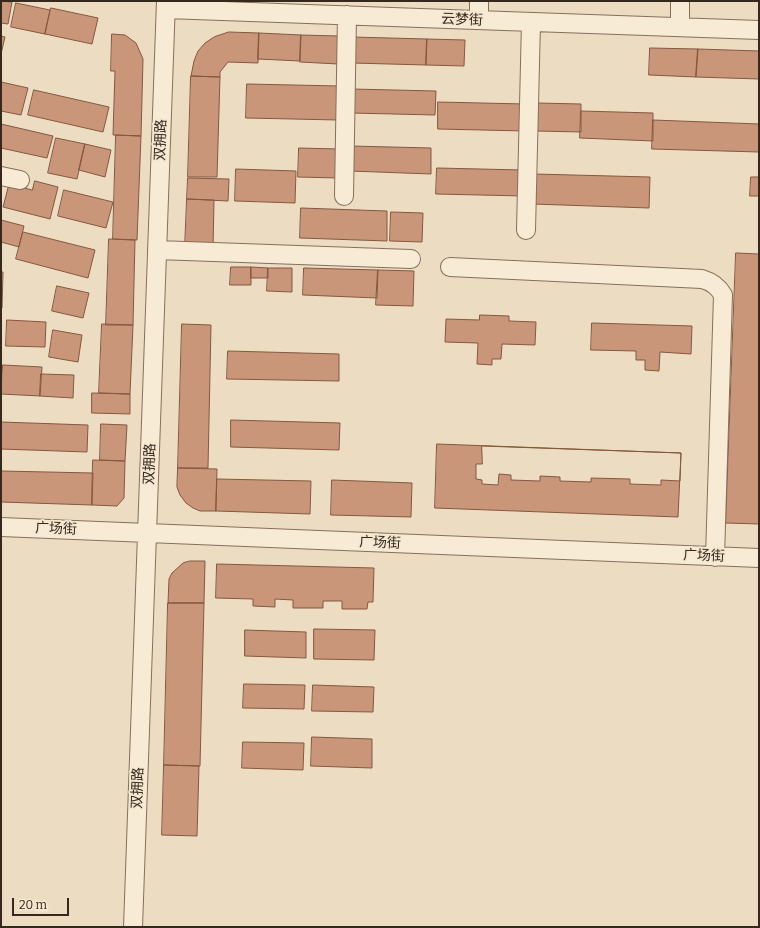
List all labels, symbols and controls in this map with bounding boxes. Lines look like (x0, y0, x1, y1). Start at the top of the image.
street label: 云梦街 (441, 11, 483, 29)
street label: 双拥路 (152, 119, 170, 161)
street label: 双拥路 (141, 443, 159, 485)
street label: 广场街 (35, 520, 77, 538)
street label: 广场街 (359, 534, 401, 552)
street label: 广场街 (683, 547, 725, 565)
street label: 双拥路 (129, 767, 147, 809)
scale bar (14, 890, 71, 916)
text: 20 m (19, 898, 47, 912)

